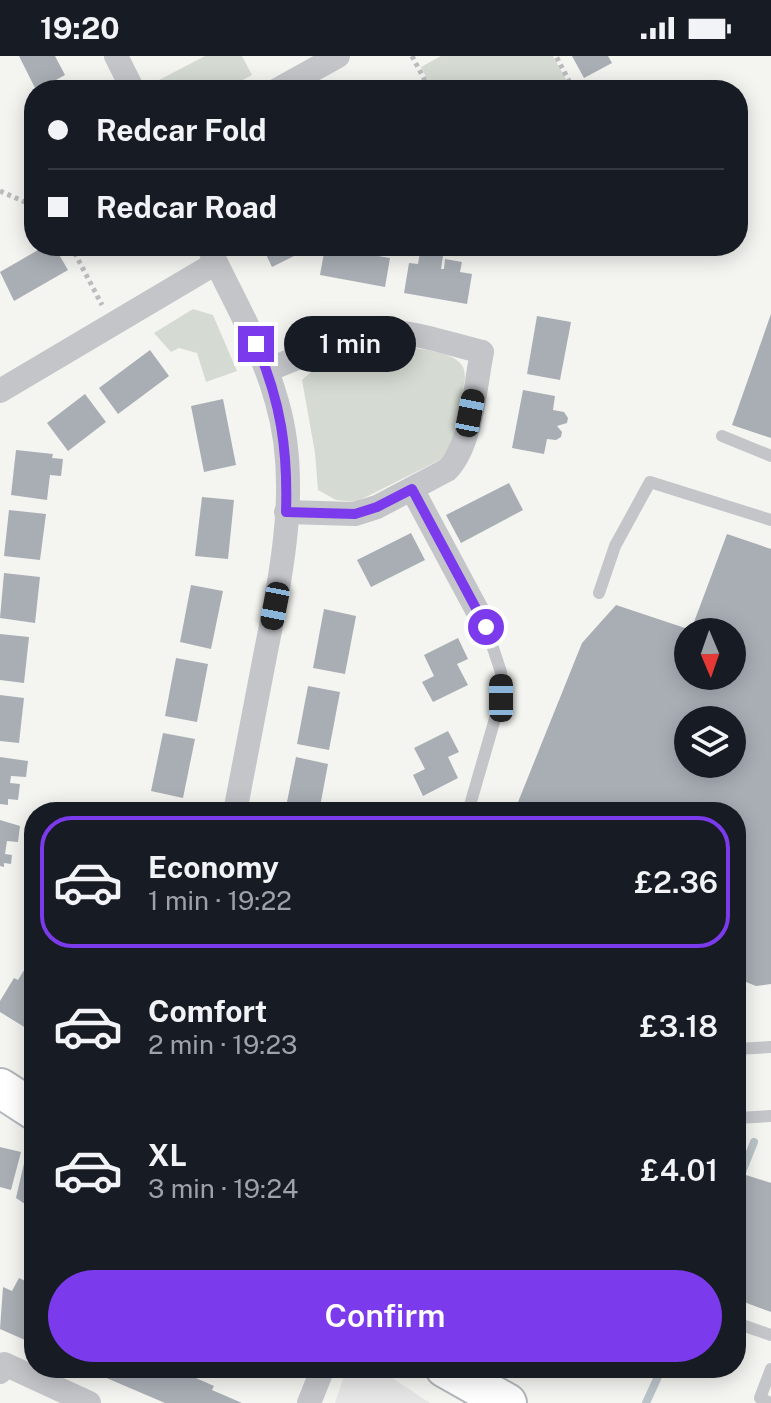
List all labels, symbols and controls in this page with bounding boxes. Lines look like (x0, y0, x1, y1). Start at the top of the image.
text: 19:20 (40, 10, 120, 46)
text: Redcar Fold (96, 112, 267, 148)
text: Redcar Road (96, 189, 277, 225)
callout: 1 min (284, 316, 416, 372)
route end (238, 326, 274, 362)
text: 1 min (319, 328, 381, 359)
car (454, 387, 486, 439)
car (259, 580, 291, 632)
route start (468, 609, 504, 645)
north arrow (674, 618, 746, 690)
map controls (674, 618, 746, 778)
car (489, 674, 513, 722)
button: layers (674, 706, 746, 778)
icon: car (52, 846, 124, 918)
text: Economy (148, 849, 279, 885)
text: £2.36 (634, 864, 718, 900)
text: 1 min · 19:22 (148, 885, 292, 916)
icon: car (52, 990, 124, 1062)
text: Comfort (148, 993, 267, 1029)
text: £3.18 (640, 1008, 718, 1044)
text: 2 min · 19:23 (148, 1029, 297, 1060)
icon: car (52, 1134, 124, 1206)
text: XL (148, 1137, 187, 1173)
text: £4.01 (641, 1152, 718, 1188)
text: 3 min · 19:24 (148, 1173, 298, 1204)
button: Confirm (48, 1270, 722, 1362)

